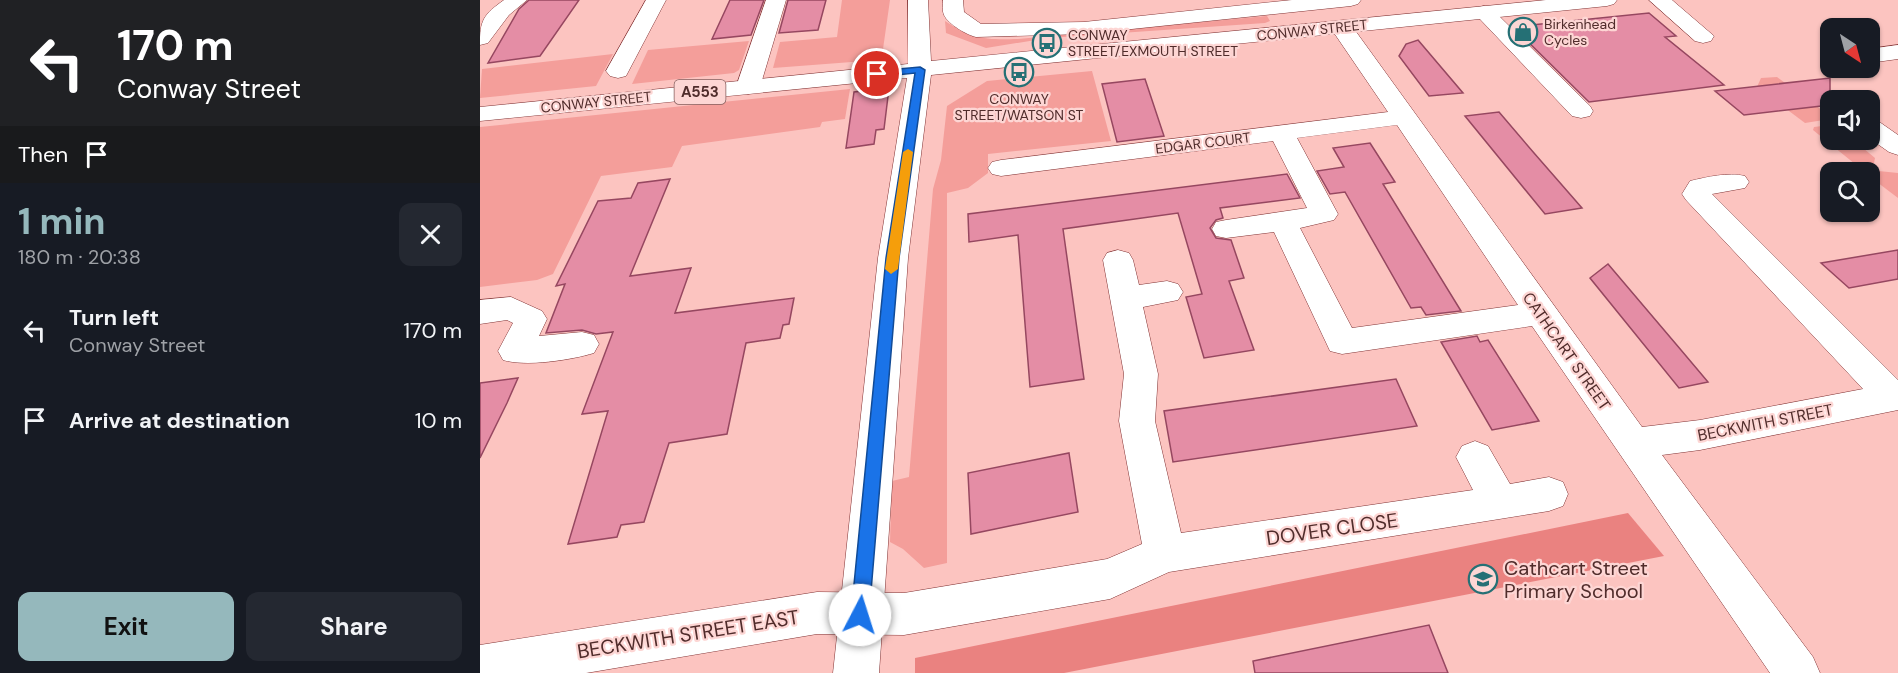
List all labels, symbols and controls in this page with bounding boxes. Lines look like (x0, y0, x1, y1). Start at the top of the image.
street label: CONWAY STREET (1256, 15, 1368, 45)
place label: Birkenhead Cycles (1544, 15, 1616, 49)
shop icon: Birkenhead Cycles (1507, 16, 1539, 48)
text: 170 m (117, 18, 234, 73)
north arrow (1820, 18, 1880, 78)
map controls (1820, 18, 1880, 222)
icon: left (18, 24, 96, 102)
place label: CONWAY STREET/EXMOUTH STREET (1068, 26, 1238, 60)
bus stop icon: CONWAY STREET/EXMOUTH STREET (1031, 27, 1063, 59)
pin (851, 48, 902, 99)
bus stop icon: CONWAY STREET/WATSON ST (1003, 56, 1035, 88)
icon: arrive (860, 57, 893, 90)
text: Conway Street (117, 71, 301, 106)
road number: A553 (674, 80, 726, 104)
street label: CONWAY STREET (540, 87, 652, 117)
place label: CONWAY STREET/WATSON ST (955, 90, 1084, 124)
button: sound (1820, 90, 1880, 150)
street label: EDGAR COURT (1154, 128, 1252, 158)
icon: arrive (80, 138, 113, 171)
text: Then (18, 140, 68, 169)
button: search (1820, 162, 1880, 222)
text: 1 min (18, 198, 106, 245)
button: close (399, 203, 462, 266)
text: 180 m · 20:38 (18, 244, 141, 270)
street label: CATHCART STREET (1518, 288, 1615, 414)
text: Turn left (69, 303, 159, 332)
icon: left (18, 314, 51, 347)
text: 170 m (403, 316, 462, 345)
text: Conway Street (69, 332, 205, 358)
street label: BECKWITH STREET (1696, 399, 1835, 446)
icon: arrive (18, 404, 51, 437)
text: Arrive at destination (69, 406, 290, 435)
text: 10 m (415, 406, 462, 435)
street label: DOVER CLOSE (1265, 507, 1399, 551)
place label: Cathcart Street Primary School (1504, 555, 1648, 604)
school or university icon: Cathcart Street Primary School (1467, 563, 1499, 595)
position arrow (828, 583, 892, 647)
button: Exit (18, 592, 234, 661)
button: Share (246, 592, 462, 661)
street label: BECKWITH STREET EAST (575, 604, 801, 664)

